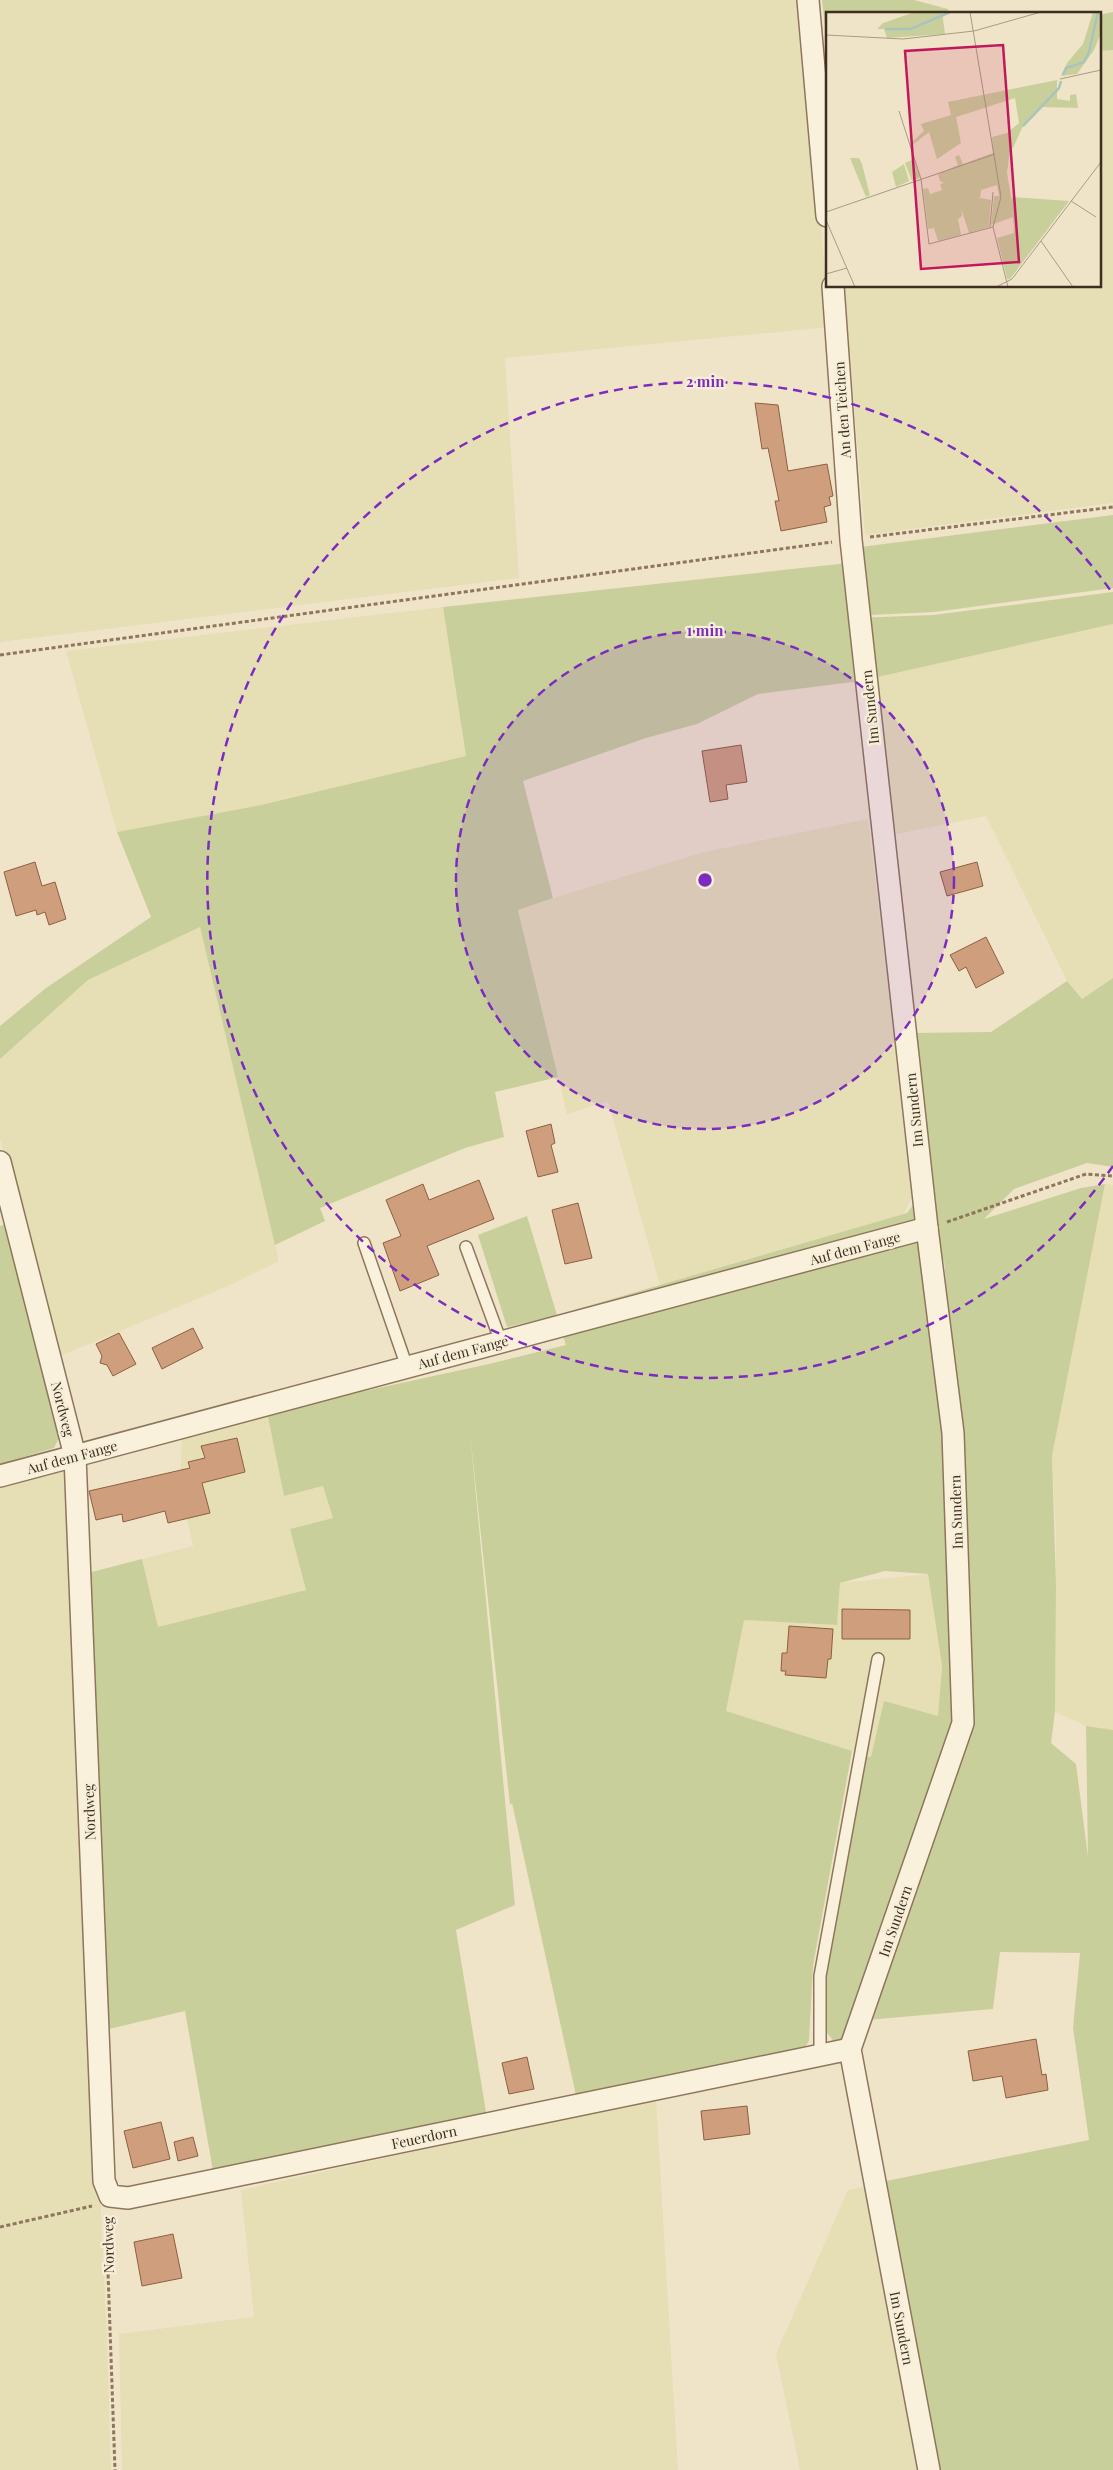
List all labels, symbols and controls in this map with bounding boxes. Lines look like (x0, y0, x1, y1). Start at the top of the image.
inset map (826, 12, 1100, 288)
street label: An den Teichen (829, 360, 855, 460)
text: 2 min (686, 371, 725, 391)
text: 1 min (687, 620, 724, 640)
street label: Im Sundern (857, 668, 883, 745)
centre of rings (696, 871, 714, 889)
street label: Im Sundern (901, 1071, 927, 1148)
street label: Auf dem Fange (807, 1227, 902, 1269)
street label: Auf dem Fange (415, 1331, 510, 1373)
street label: Nordweg (47, 1379, 79, 1439)
street label: Auf dem Fange (24, 1436, 119, 1478)
street label: Im Sundern (945, 1474, 967, 1550)
street label: Nordweg (78, 1783, 99, 1841)
street label: Im Sundern (874, 1882, 916, 1959)
street label: Feuerdorn (390, 2121, 459, 2153)
street label: Nordweg (98, 2216, 118, 2273)
street label: Im Sundern (886, 2290, 919, 2367)

